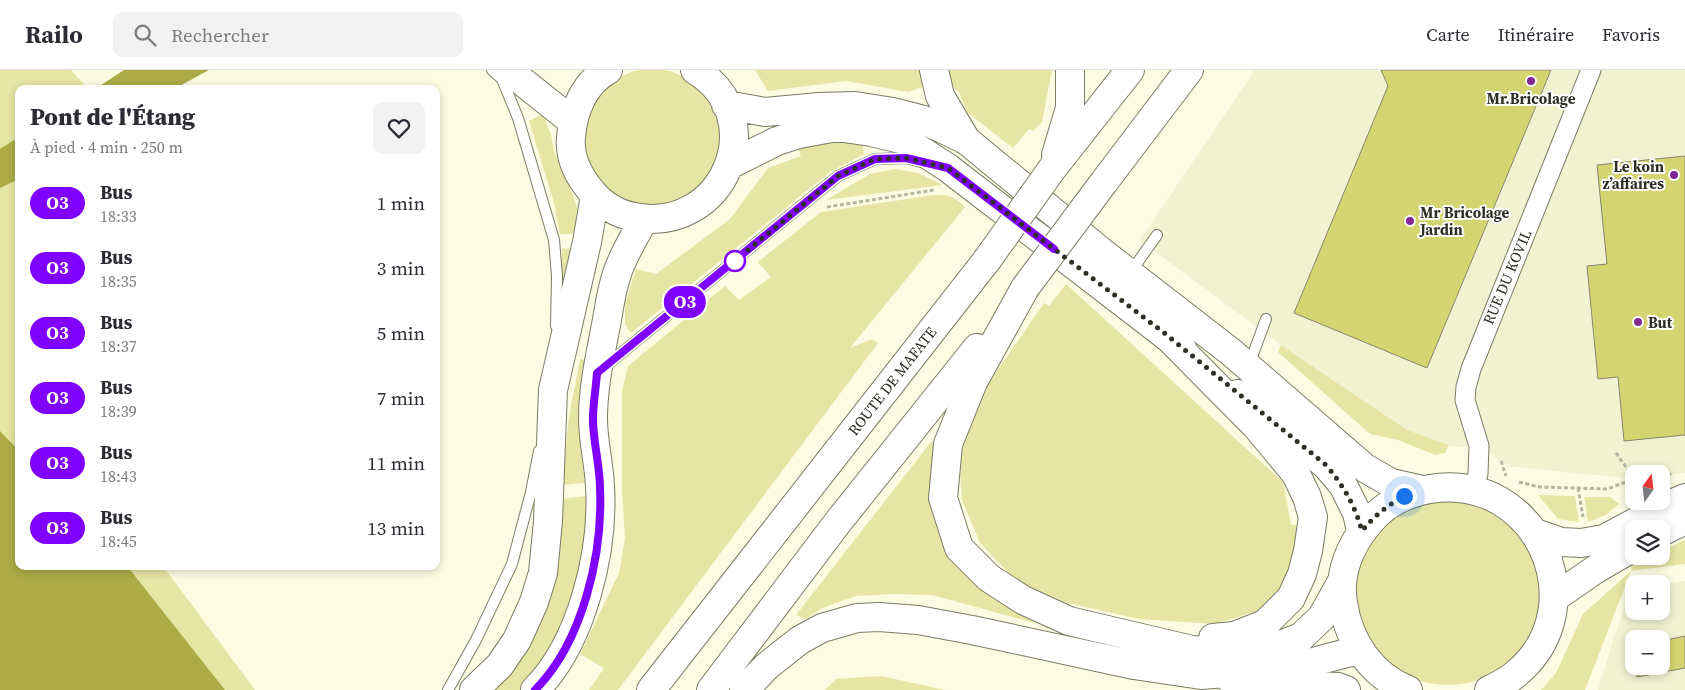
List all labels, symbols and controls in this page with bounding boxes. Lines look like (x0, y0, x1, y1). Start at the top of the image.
search box (113, 12, 463, 57)
text: Railo (25, 18, 83, 51)
icon: search (131, 21, 159, 49)
text: Rechercher (171, 22, 269, 48)
text: Carte (1426, 22, 1470, 47)
text: Itinéraire (1498, 22, 1574, 47)
text: Favoris (1602, 22, 1660, 47)
marker: Mr.Bricolage (1525, 75, 1537, 87)
place label: Mr.Bricolage (1486, 88, 1576, 109)
text: Pont de l'Étang (30, 100, 195, 133)
button: heart (373, 102, 425, 154)
text: À pied · 4 min · 250 m (30, 136, 183, 158)
place label: Le koin z’affaires (1603, 156, 1664, 194)
marker: Le koin z’affaires (1668, 169, 1680, 181)
text: Bus (100, 179, 132, 205)
text: O3 (46, 190, 69, 215)
text: 1 min (377, 190, 425, 216)
place label: Mr Bricolage Jardin (1419, 202, 1510, 240)
text: 18:33 (100, 205, 137, 227)
marker: Mr Bricolage Jardin (1404, 215, 1416, 227)
street label: RUE DU KOVIL (1478, 226, 1536, 328)
text: Bus (100, 244, 132, 270)
unlabelled marker (724, 250, 746, 272)
text: O3 (46, 255, 69, 280)
text: 3 min (377, 255, 425, 281)
text: 18:35 (100, 270, 137, 292)
line badge: O3 (662, 286, 708, 318)
text: O3 (674, 289, 696, 314)
text: Bus (100, 309, 132, 335)
place label: But (1648, 312, 1673, 333)
marker: But (1632, 316, 1644, 328)
text: O3 (46, 320, 69, 345)
text: 5 min (377, 320, 425, 346)
street label: ROUTE DE MAFATE (843, 322, 941, 440)
text: 18:37 (100, 335, 137, 357)
text: Bus (100, 374, 132, 400)
text: O3 (46, 385, 69, 410)
text: 7 min (377, 385, 425, 411)
text: 18:39 (100, 400, 137, 422)
text: Bus (100, 439, 132, 465)
text: O3 (46, 450, 69, 475)
text: 11 min (367, 450, 425, 476)
text: 18:43 (100, 465, 137, 487)
north arrow (1625, 465, 1670, 510)
map controls (1625, 465, 1670, 675)
your location (1392, 484, 1417, 509)
text: Bus (100, 504, 132, 530)
text: O3 (46, 515, 69, 540)
text: 13 min (367, 515, 425, 541)
button: layers (1625, 520, 1670, 565)
text: 18:45 (100, 530, 137, 552)
button: + (1625, 575, 1670, 620)
button: − (1625, 630, 1670, 675)

